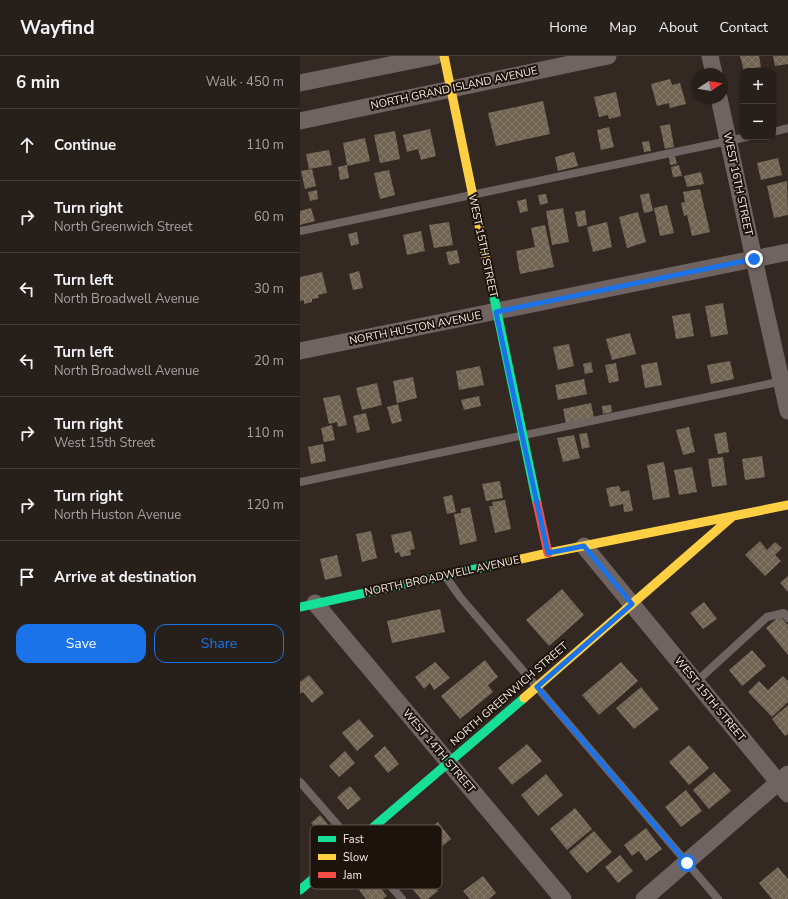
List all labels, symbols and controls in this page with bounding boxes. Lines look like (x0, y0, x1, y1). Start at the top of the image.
text: Wayfind (20, 15, 95, 41)
text: Home (549, 18, 587, 37)
text: Map (609, 18, 637, 37)
text: About (659, 18, 698, 37)
text: Contact (720, 18, 768, 37)
street label: NORTH GRAND ISLAND AVENUE (369, 63, 539, 113)
north arrow (692, 68, 728, 104)
map controls (740, 68, 776, 140)
button: + (740, 68, 776, 104)
text: 6 min (16, 71, 60, 94)
text: Walk · 450 m (206, 73, 284, 91)
button: − (740, 104, 776, 140)
street label: WEST 16TH STREET (720, 131, 756, 237)
icon: ahead (16, 134, 38, 156)
text: Continue (54, 135, 116, 155)
text: 110 m (246, 136, 284, 154)
street label: WEST 15TH STREET (465, 193, 501, 299)
text: Turn right (54, 198, 123, 218)
icon: right (16, 206, 38, 228)
text: 60 m (254, 208, 284, 226)
text: North Greenwich Street (54, 218, 192, 236)
route end (745, 250, 763, 268)
text: Turn left (54, 270, 113, 290)
icon: left (16, 278, 38, 300)
text: 30 m (254, 280, 284, 298)
text: North Broadwell Avenue (54, 290, 199, 308)
street label: NORTH HUSTON AVENUE (348, 308, 482, 348)
text: Turn left (54, 342, 113, 362)
icon: left (16, 350, 38, 372)
text: 20 m (254, 352, 284, 370)
text: North Broadwell Avenue (54, 362, 199, 380)
text: Turn right (54, 414, 123, 434)
icon: right (16, 422, 38, 444)
text: 110 m (246, 424, 284, 442)
text: West 15th Street (54, 434, 155, 452)
text: Turn right (54, 486, 123, 506)
icon: right (16, 494, 38, 516)
text: 120 m (246, 496, 284, 514)
text: North Huston Avenue (54, 506, 181, 524)
street label: NORTH BROADWELL AVENUE (363, 552, 521, 600)
icon: arrive (16, 566, 38, 588)
text: Arrive at destination (54, 567, 197, 587)
button: Save (16, 624, 146, 663)
button: Share (154, 624, 284, 663)
street label: NORTH GREENWICH STREET (447, 638, 571, 749)
street label: WEST 15TH STREET (671, 653, 749, 745)
street label: WEST 14TH STREET (399, 706, 479, 796)
legend (310, 825, 442, 889)
text: Fast (343, 832, 364, 847)
text: Slow (343, 850, 368, 865)
route start (678, 854, 696, 872)
text: Jam (342, 868, 362, 883)

